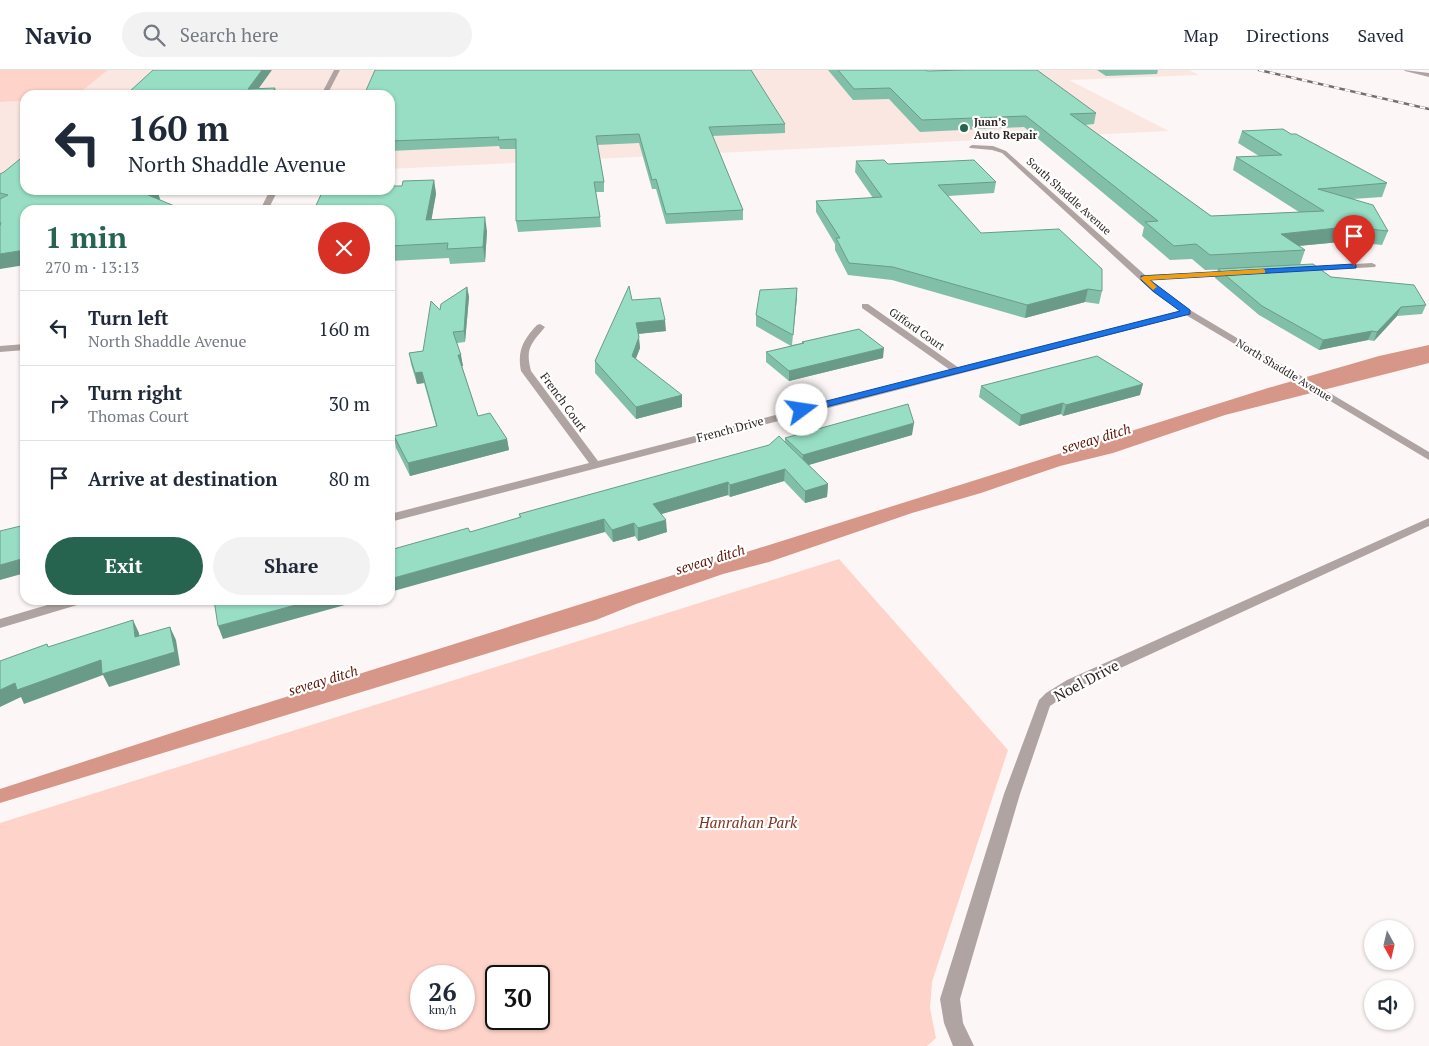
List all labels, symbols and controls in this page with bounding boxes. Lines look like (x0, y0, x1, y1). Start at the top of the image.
search box (122, 12, 472, 57)
text: Navio (25, 19, 92, 51)
icon: search (140, 21, 168, 49)
text: Search here (180, 22, 279, 47)
text: Map (1183, 23, 1218, 47)
text: Directions (1246, 23, 1329, 47)
text: Saved (1357, 23, 1404, 47)
text: 160 m (128, 105, 229, 151)
icon: left (45, 110, 110, 175)
place label: Juan’s Auto Repair (974, 115, 1038, 142)
marker: Juan’s Auto Repair (958, 122, 970, 134)
text: North Shaddle Avenue (128, 149, 346, 178)
street label: South Shaddle Avenue (1024, 154, 1115, 238)
pin (1333, 215, 1375, 266)
text: 1 min (45, 217, 127, 257)
button: close (318, 222, 370, 274)
icon: arrive (1340, 222, 1368, 250)
text: 270 m · 13:13 (45, 256, 139, 278)
text: Turn left (88, 305, 169, 330)
street label: Gifford Court (886, 305, 948, 353)
icon: left (45, 314, 73, 342)
text: 160 m (319, 316, 370, 341)
text: North Shaddle Avenue (88, 330, 247, 352)
street label: North Shaddle Avenue (1234, 336, 1335, 404)
street label: French Court (537, 369, 591, 435)
text: Turn right (88, 380, 182, 405)
position arrow (775, 383, 827, 435)
icon: right (45, 389, 73, 417)
text: 30 m (329, 391, 370, 416)
text: Thomas Court (88, 405, 189, 427)
street label: French Drive (695, 413, 765, 445)
water label: seveay ditch (1059, 418, 1133, 458)
icon: arrive (45, 464, 73, 492)
text: Arrive at destination (88, 466, 277, 491)
text: 80 m (329, 466, 370, 491)
button: Exit (45, 537, 203, 595)
button: Share (213, 537, 370, 595)
water label: seveay ditch (673, 539, 747, 579)
street label: Noel Drive (1050, 655, 1122, 705)
water label: seveay ditch (286, 660, 360, 700)
park label: Hanrahan Park (698, 812, 798, 832)
north arrow (1364, 920, 1414, 970)
map controls (1364, 920, 1414, 1030)
speed limit sign: 30 (485, 965, 550, 1030)
text: 26 (428, 975, 457, 1008)
button: sound (1364, 980, 1414, 1030)
text: km/h (429, 1002, 456, 1017)

